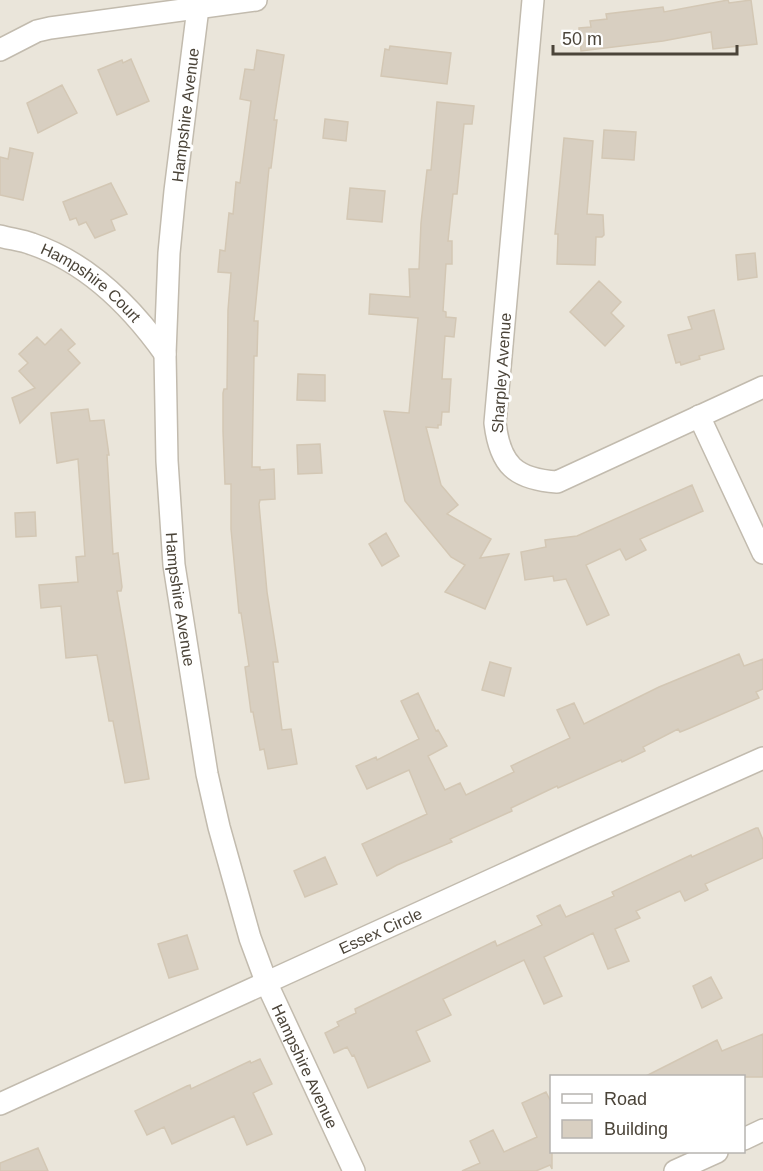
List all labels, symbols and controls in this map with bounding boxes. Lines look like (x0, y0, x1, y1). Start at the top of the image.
scale bar (553, 18, 738, 56)
text: 50 m (562, 29, 602, 49)
street label: Hampshire Avenue (169, 47, 202, 183)
street label: Hampshire Court (38, 240, 144, 326)
street label: Sharpley Avenue (489, 312, 514, 434)
street label: Hampshire Avenue (163, 532, 198, 668)
street label: Essex Circle (337, 905, 425, 957)
street label: Hampshire Avenue (269, 1002, 341, 1131)
legend (550, 1075, 745, 1153)
text: Road (604, 1089, 647, 1109)
text: Building (604, 1119, 668, 1139)

